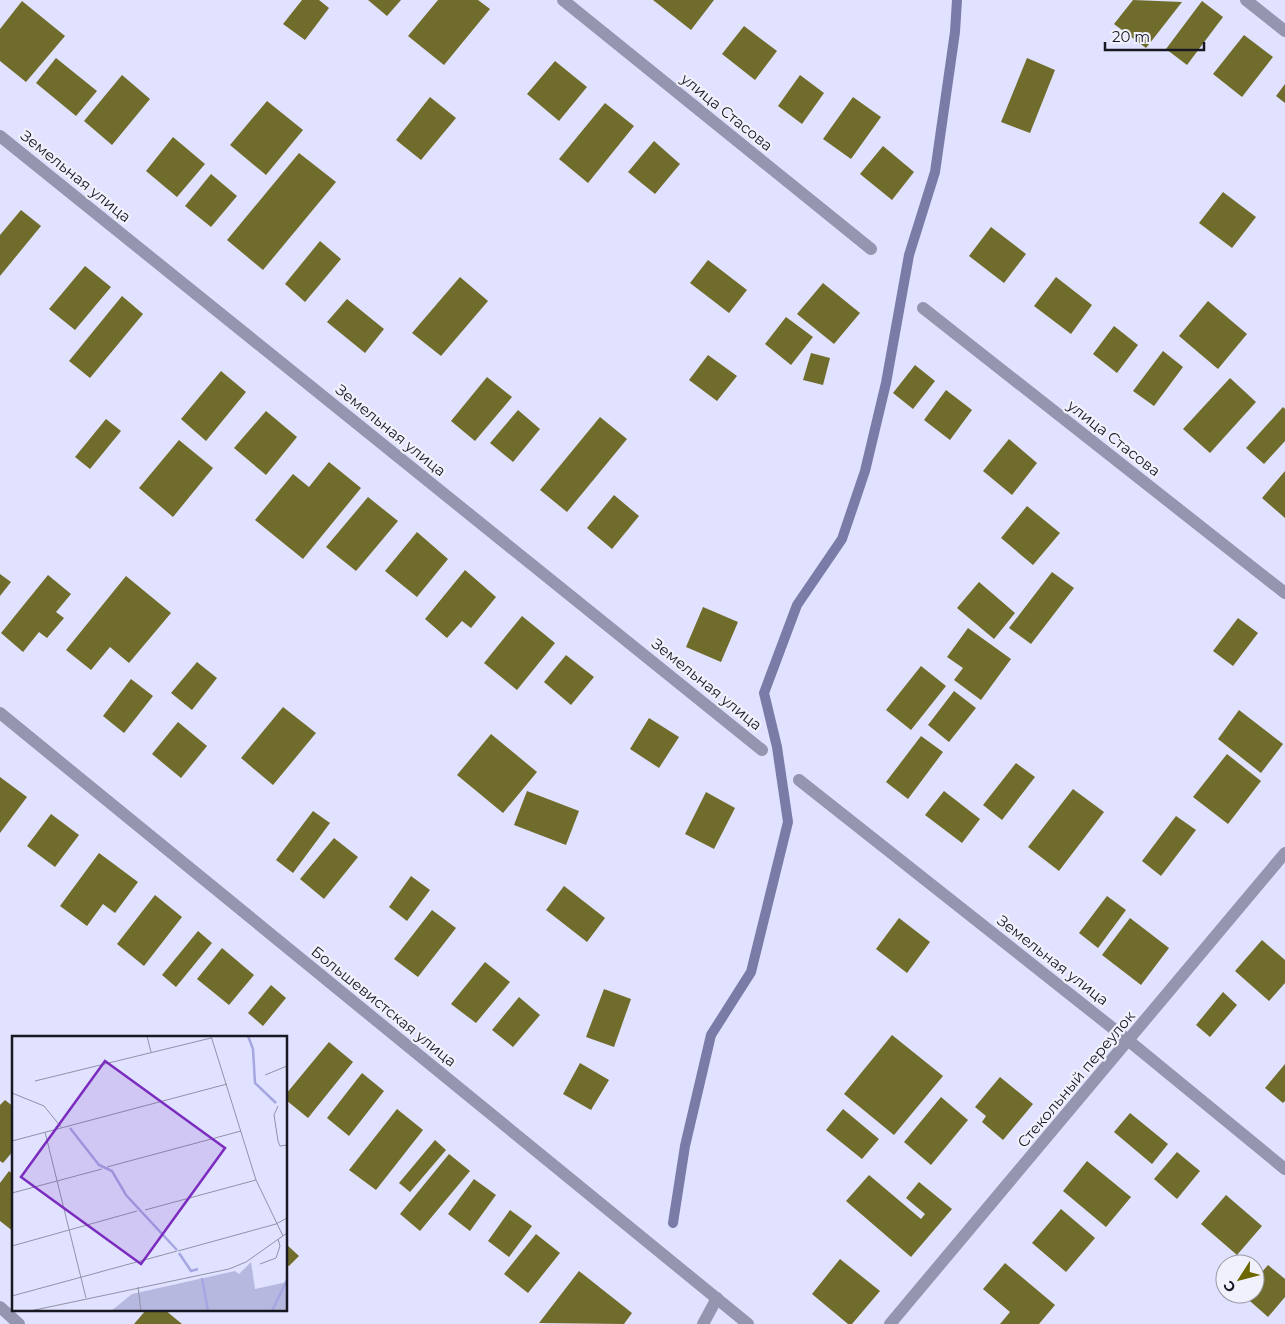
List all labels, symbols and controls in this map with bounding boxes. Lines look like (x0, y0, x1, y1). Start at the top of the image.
scale bar (1105, 20, 1204, 52)
text: 20 m (1112, 27, 1150, 46)
street label: улица Стасова (676, 68, 777, 155)
street label: Земельная улица (17, 126, 135, 226)
street label: Земельная улица (332, 380, 450, 480)
street label: улица Стасова (1063, 395, 1164, 480)
street label: Земельная улица (648, 634, 766, 734)
street label: Земельная улица (993, 911, 1113, 1009)
street label: Большевистская улица (307, 941, 461, 1071)
street label: Стекольный переулок (1013, 1006, 1139, 1151)
inset map (12, 1036, 288, 1312)
north arrow (1215, 1254, 1265, 1304)
text: С (1219, 1277, 1240, 1296)

